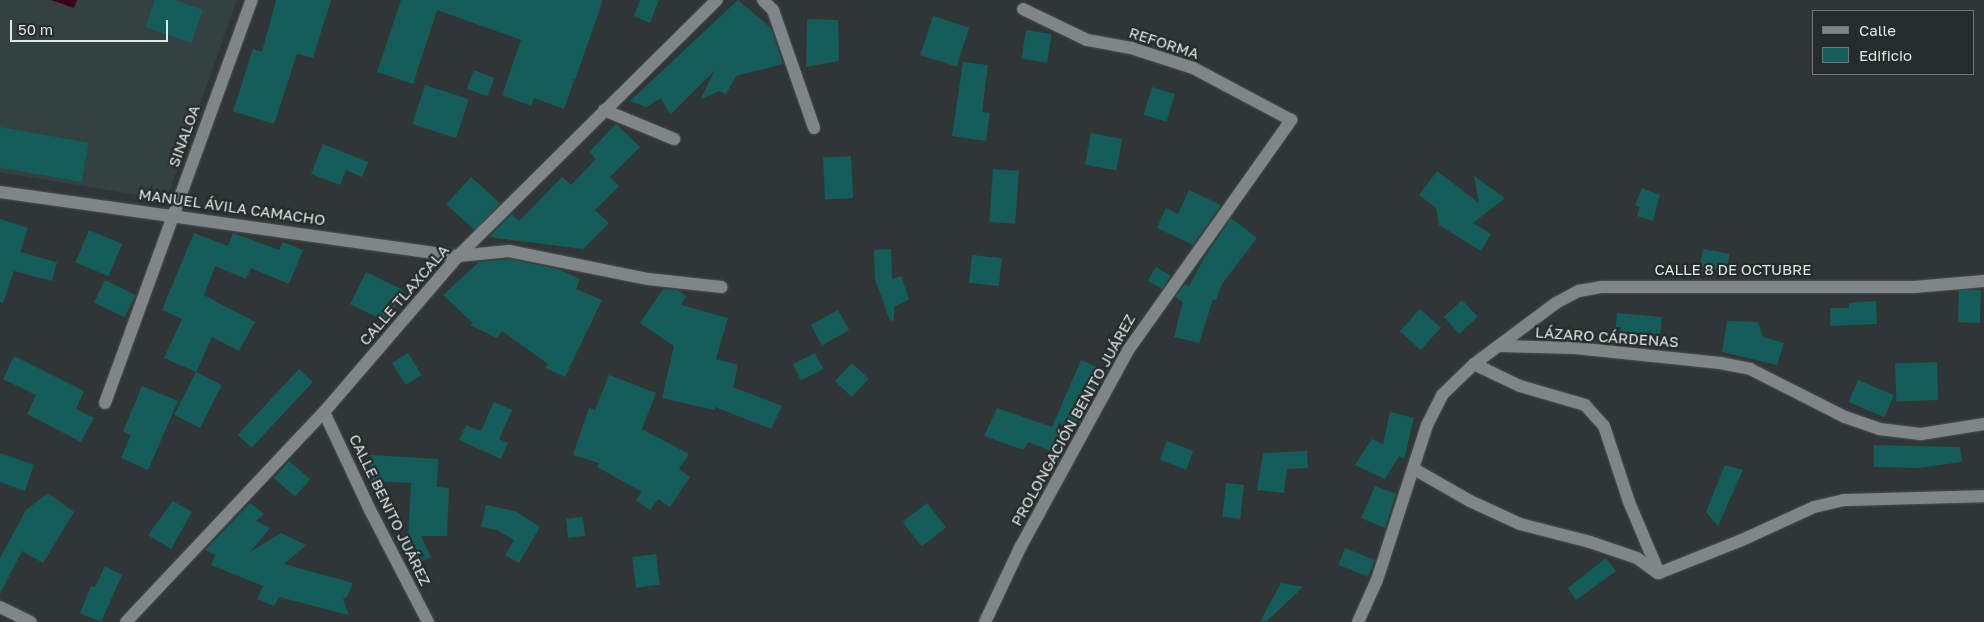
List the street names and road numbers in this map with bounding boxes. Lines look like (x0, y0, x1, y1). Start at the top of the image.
street label: REFORMA (1127, 23, 1201, 63)
street label: SINALOA (165, 103, 203, 169)
street label: MANUEL ÁVILA CAMACHO (138, 185, 326, 229)
street label: CALLE TLAXCALA (355, 241, 453, 349)
street label: CALLE 8 DE OCTUBRE (1655, 261, 1811, 279)
street label: PROLONGACIÓN BENITO JUÁREZ (1007, 311, 1139, 529)
street label: LÁZARO CÁRDENAS (1535, 323, 1679, 351)
street label: CALLE BENITO JUÁREZ (345, 431, 435, 589)

